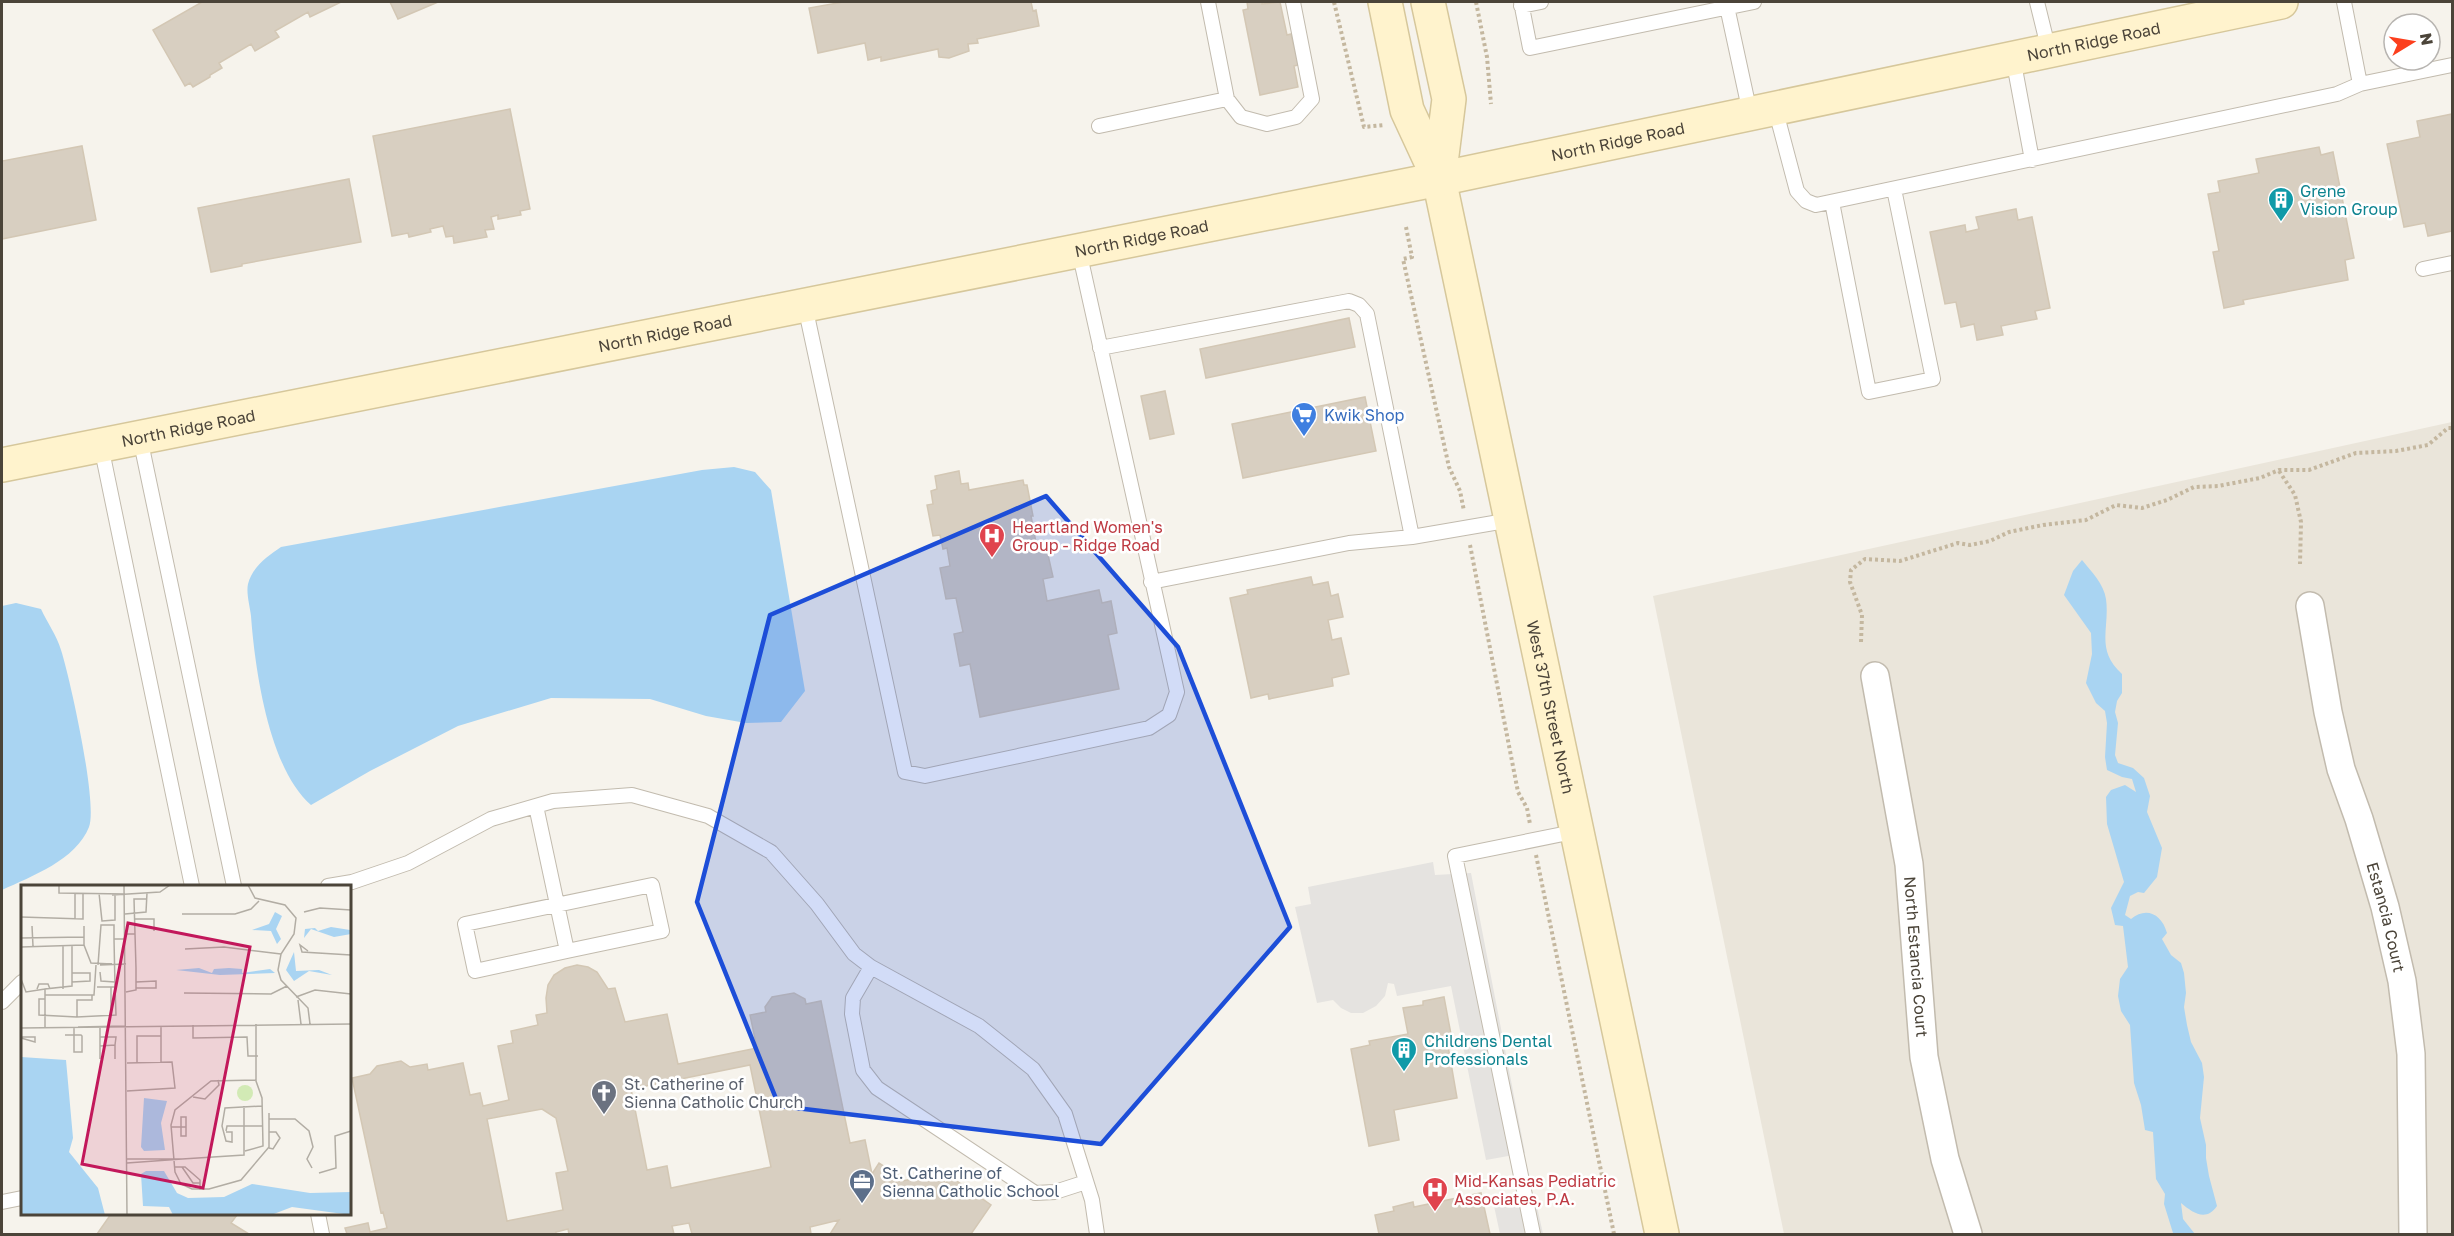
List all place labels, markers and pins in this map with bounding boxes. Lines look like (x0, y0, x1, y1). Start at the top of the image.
place label: Grene Vision Group (2300, 181, 2398, 219)
building icon: Grene Vision Group (2266, 185, 2296, 223)
supermarket icon: Kwik Shop (1289, 400, 1319, 438)
place label: Kwik Shop (1324, 405, 1405, 425)
place label: Heartland Women's Group - Ridge Road (1012, 517, 1163, 555)
hospital icon: Heartland Women's Group - Ridge Road (977, 521, 1007, 559)
place label: Childrens Dental Professionals (1424, 1031, 1552, 1069)
building icon: Childrens Dental Professionals (1389, 1035, 1419, 1073)
place label: St. Catherine of Sienna Catholic Church (624, 1074, 803, 1112)
church icon: St. Catherine of Sienna Catholic Church (589, 1078, 619, 1116)
place label: St. Catherine of Sienna Catholic School (882, 1163, 1059, 1201)
office icon: St. Catherine of Sienna Catholic School (847, 1167, 877, 1205)
place label: Mid-Kansas Pediatric Associates, P.A. (1454, 1171, 1616, 1209)
hospital icon: Mid-Kansas Pediatric Associates, P.A. (1420, 1175, 1450, 1213)

